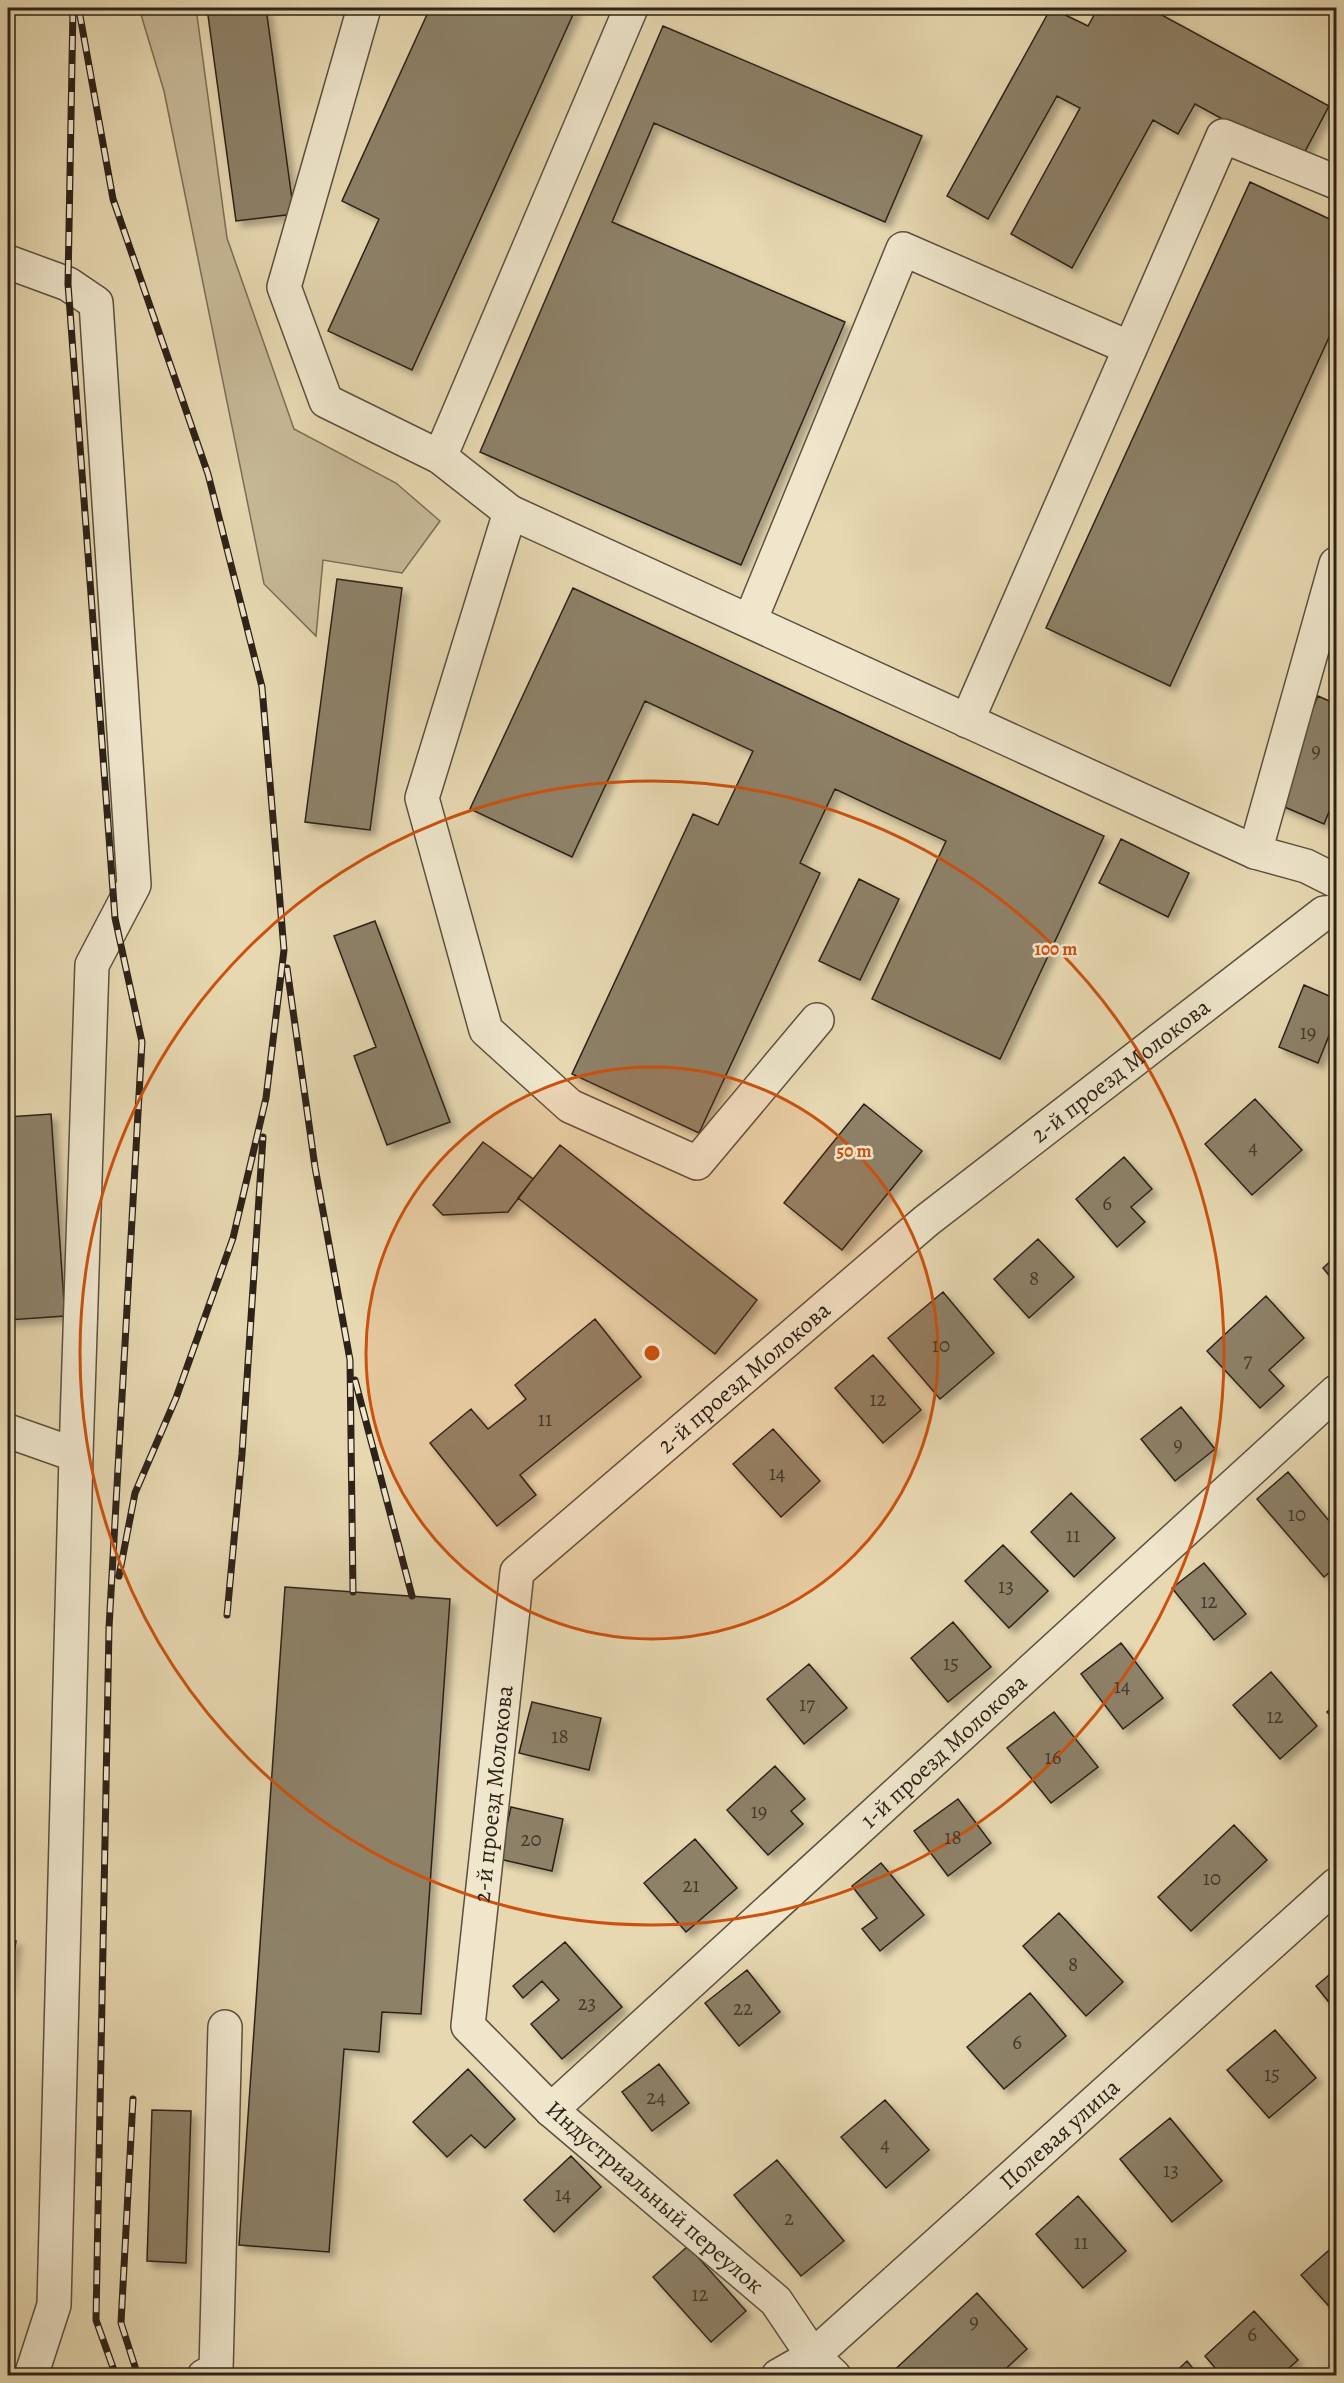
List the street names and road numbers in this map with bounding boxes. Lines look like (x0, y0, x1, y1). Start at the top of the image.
street label: 2-й проезд Молокова (1024, 991, 1217, 1150)
street label: 2-й проезд Молокова (651, 1294, 837, 1461)
street label: 1-й проезд Молокова (853, 1667, 1034, 1835)
street label: 2-й проезд Молокова (465, 1684, 521, 1904)
street label: Полевая улица (992, 2071, 1127, 2197)
street label: Индустриальный переулок (539, 2093, 771, 2301)

